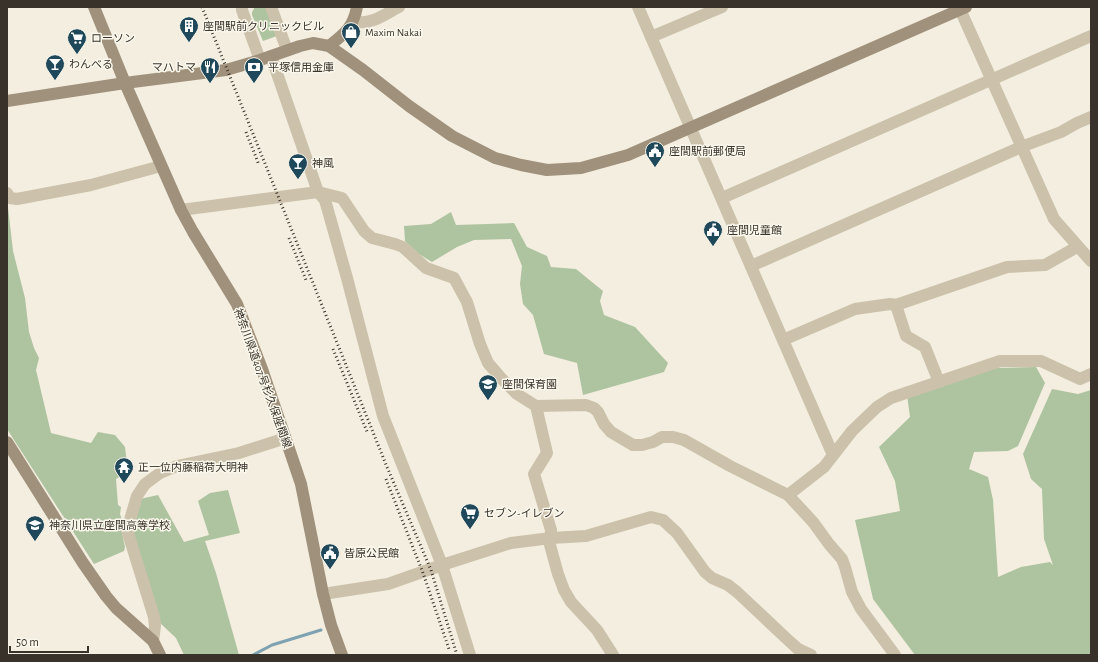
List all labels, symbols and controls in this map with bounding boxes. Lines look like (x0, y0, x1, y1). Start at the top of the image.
building icon: 座間駅前クリニックビル (178, 15, 200, 43)
place label: 座間駅前クリニックビル (203, 20, 324, 32)
shop icon: Maxim Nakai (340, 21, 362, 49)
supermarket icon: ローソン (66, 27, 88, 55)
place label: Maxim Nakai (365, 27, 422, 38)
place label: ローソン (91, 33, 135, 44)
bar icon: わんべる (44, 53, 66, 81)
restaurant icon: マハトマ (199, 56, 221, 84)
bank icon: 平塚信用金庫 (243, 56, 265, 84)
place label: わんべる (69, 58, 113, 70)
place label: 平塚信用金庫 (268, 61, 334, 73)
place label: マハトマ (152, 62, 196, 73)
public building icon: 座間駅前郵便局 (644, 140, 666, 168)
place label: 座間駅前郵便局 (669, 145, 746, 157)
bar icon: 神風 (287, 152, 309, 180)
place label: 神風 (312, 158, 334, 169)
public building icon: 座間児童館 (702, 219, 724, 247)
place label: 座間児童館 (727, 225, 782, 236)
street label: 神奈川県道407号杉久保座間線 (232, 307, 294, 449)
school or university icon: 座間保育園 (477, 373, 499, 401)
place label: 座間保育園 (502, 378, 557, 390)
temple icon: 正一位内藤稲荷大明神 (113, 456, 135, 484)
place label: 正一位内藤稲荷大明神 (138, 461, 248, 473)
supermarket icon: セブン-イレブン (459, 502, 481, 530)
place label: セブン-イレブン (484, 507, 564, 519)
school or university icon: 神奈川県立座間高等学校 (24, 514, 46, 542)
place label: 神奈川県立座間高等学校 (49, 519, 170, 531)
public building icon: 皆原公民館 (319, 542, 341, 570)
place label: 皆原公民館 (344, 547, 399, 559)
scale bar (10, 628, 88, 654)
text: 50 m (16, 636, 39, 648)

